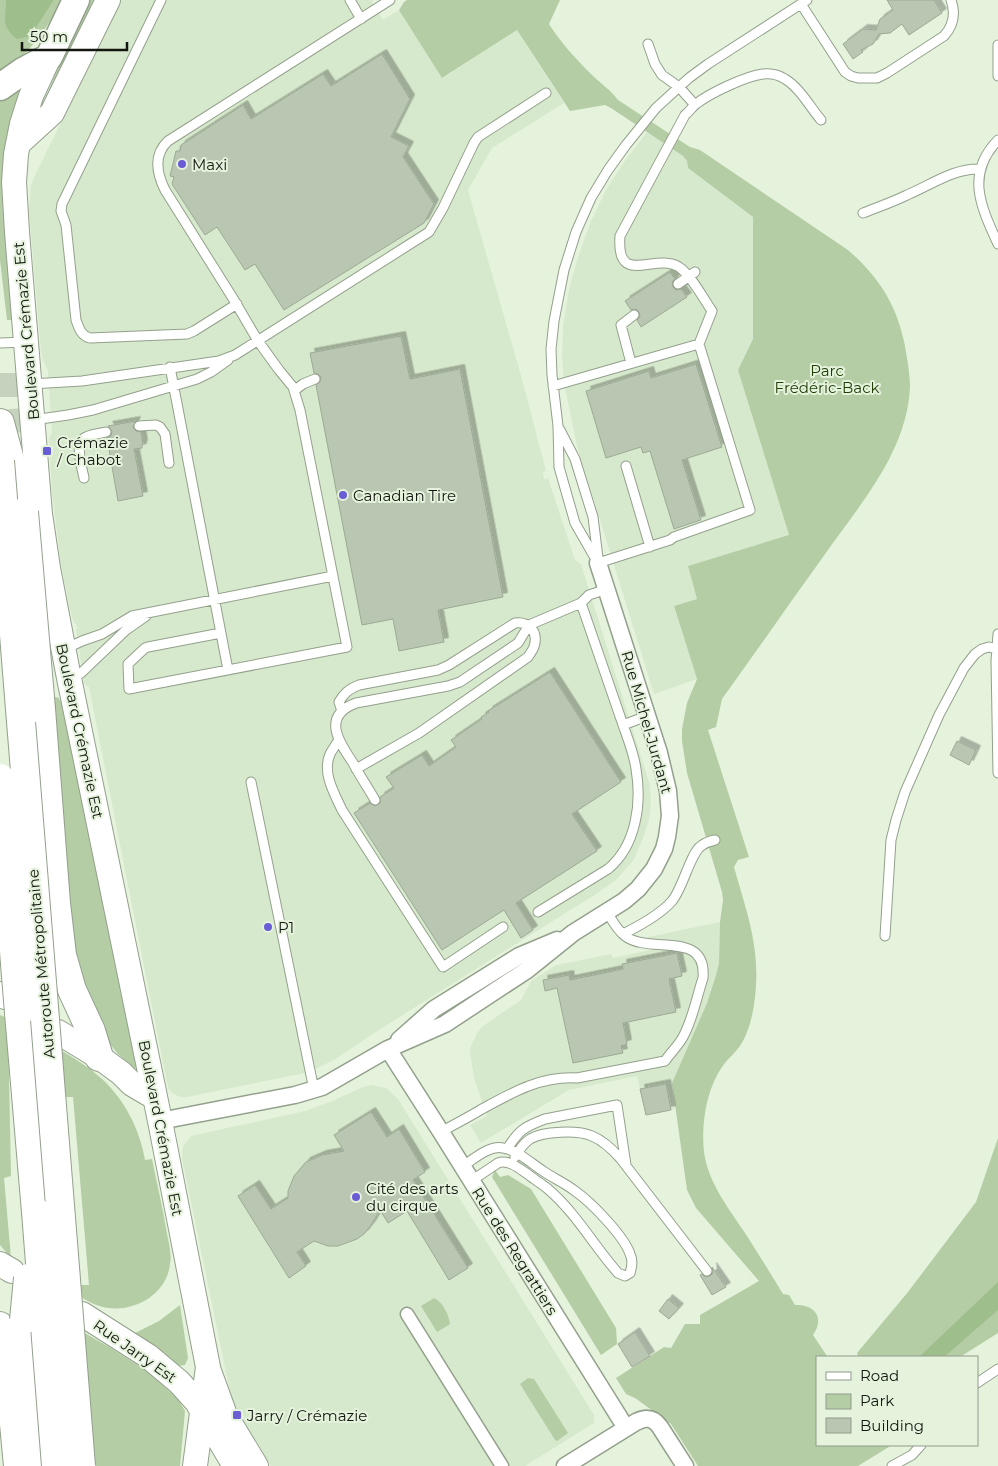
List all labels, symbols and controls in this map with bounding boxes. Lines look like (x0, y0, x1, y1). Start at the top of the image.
scale bar (22, 20, 128, 52)
text: 50 m (30, 27, 68, 46)
place label: Maxi (192, 155, 227, 174)
marker: Maxi (176, 158, 188, 170)
street label: Boulevard Crémazie Est (9, 241, 43, 421)
park label: Parc Frédéric-Back (775, 361, 879, 397)
place label: Crémazie / Chabot (56, 433, 128, 469)
marker: Crémazie / Chabot (41, 445, 53, 457)
place label: Canadian Tire (353, 486, 456, 505)
marker: Canadian Tire (337, 489, 349, 501)
street label: Boulevard Crémazie Est (52, 642, 108, 820)
street label: Rue Michel-Jurdant (617, 648, 677, 796)
street label: Autoroute Métropolitaine (23, 868, 59, 1060)
place label: P1 (278, 918, 294, 937)
marker: P1 (262, 921, 274, 933)
street label: Boulevard Crémazie Est (135, 1039, 187, 1217)
place label: Cité des arts du cirque (366, 1179, 458, 1215)
street label: Rue des Regrattiers (468, 1184, 562, 1318)
marker: Cité des arts du cirque (350, 1191, 362, 1203)
street label: Rue Jarry Est (90, 1315, 180, 1387)
legend (816, 1356, 978, 1446)
text: Road (860, 1366, 899, 1385)
text: Park (860, 1391, 894, 1410)
place label: Jarry / Crémazie (246, 1406, 367, 1425)
marker: Jarry / Crémazie (231, 1409, 243, 1421)
text: Building (860, 1416, 924, 1435)

